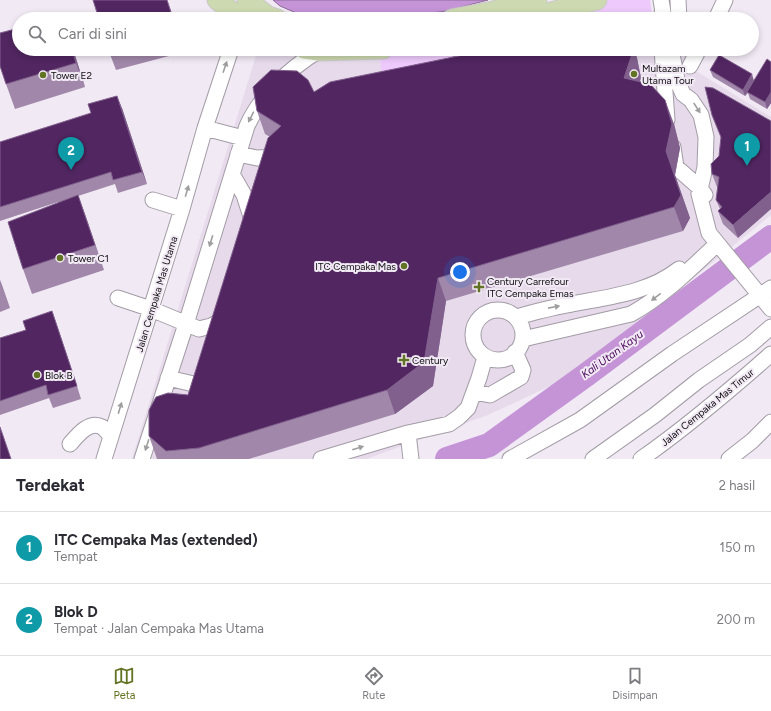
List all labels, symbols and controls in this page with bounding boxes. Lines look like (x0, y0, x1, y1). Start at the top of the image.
search box (12, 12, 759, 56)
icon: search (26, 23, 48, 45)
text: Cari di sini (58, 25, 127, 43)
one-way arrow (223, 61, 229, 73)
place label: Multazam Utama Tour (642, 62, 694, 87)
place label: Tower E2 (51, 69, 92, 82)
marker: Multazam Utama Tour (629, 69, 639, 79)
marker: Tower E2 (38, 70, 48, 80)
one-way arrow (693, 103, 700, 114)
one-way arrow (248, 112, 254, 123)
pin: 1 (734, 133, 760, 166)
pin: 2 (58, 137, 84, 170)
one-way arrow (184, 185, 190, 197)
street label: Jalan Cempaka Mas Utama (133, 235, 180, 354)
one-way arrow (208, 235, 214, 247)
place label: Tower C1 (68, 252, 109, 265)
marker: Tower C1 (55, 253, 65, 263)
place label: ITC Cempaka Mas (315, 260, 396, 273)
marker: ITC Cempaka Mas (399, 261, 409, 271)
your location (450, 262, 470, 282)
place label: Century Carrefour ITC Cempaka Emas (487, 275, 574, 300)
marker: Century Carrefour ITC Cempaka Emas (474, 282, 484, 292)
one-way arrow (651, 293, 662, 302)
one-way arrow (548, 304, 560, 310)
water label: Kali Utan Kayu (579, 328, 646, 381)
place label: Century (412, 354, 449, 367)
marker: Century (399, 355, 409, 365)
street label: Jalan Cempaka Mas Timur (658, 365, 757, 449)
place label: Blok B (45, 369, 73, 382)
marker: Blok B (32, 370, 42, 380)
one-way arrow (117, 402, 123, 414)
one-way arrow (144, 439, 150, 451)
one-way arrow (353, 445, 365, 451)
text: Terdekat (16, 475, 85, 495)
text: 2 hasil (719, 478, 755, 493)
text: ITC Cempaka Mas (extended) (54, 531, 258, 549)
text: 1 (26, 540, 32, 555)
text: 150 m (720, 540, 755, 555)
text: Tempat (54, 549, 98, 564)
text: Blok D (54, 603, 98, 621)
text: 2 (25, 612, 33, 627)
text: 200 m (717, 612, 755, 627)
text: Tempat · Jalan Cempaka Mas Utama (54, 621, 264, 636)
tab: Peta (113, 665, 135, 702)
tab: Rute (362, 665, 385, 702)
tab: Disimpan (612, 665, 658, 702)

